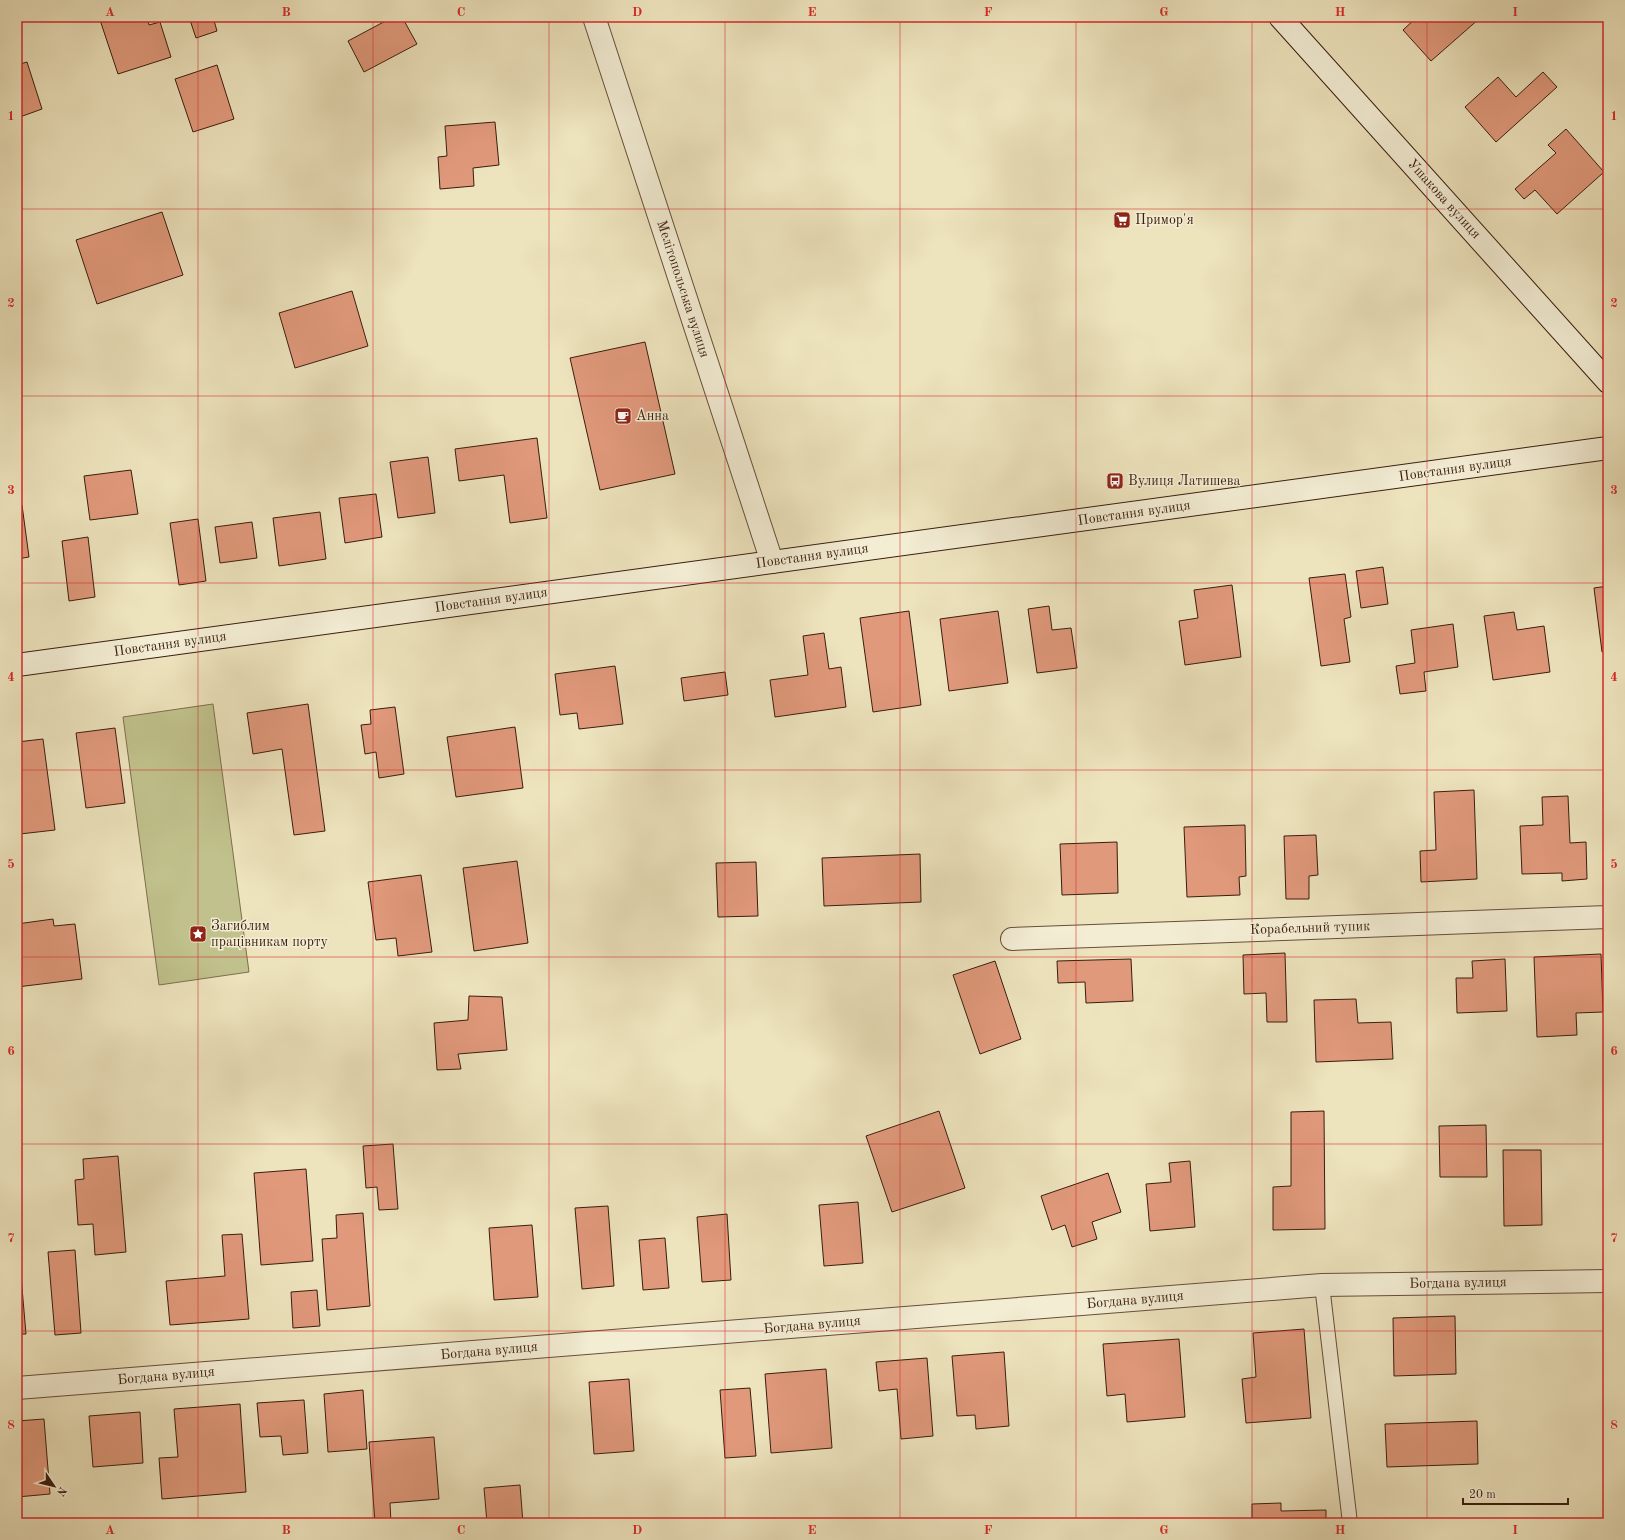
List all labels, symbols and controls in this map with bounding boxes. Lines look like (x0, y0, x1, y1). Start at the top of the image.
text: A (105, 6, 115, 19)
text: B (281, 6, 291, 19)
text: C (457, 6, 465, 19)
text: D (632, 6, 642, 19)
text: E (808, 6, 817, 19)
text: F (984, 6, 993, 19)
text: G (1159, 6, 1169, 19)
text: H (1335, 6, 1346, 19)
text: I (1512, 6, 1518, 19)
text: 1 (7, 110, 15, 123)
text: 1 (1610, 110, 1618, 123)
street label: Ушакова вулиця (1405, 157, 1483, 241)
supermarket icon: Примор'я (1112, 210, 1132, 230)
place label: Примор'я (1135, 213, 1194, 227)
street label: Мелітопольська вулиця (654, 219, 712, 359)
text: 2 (7, 297, 15, 310)
text: 2 (1610, 297, 1618, 310)
cafe icon: Анна (613, 406, 633, 426)
place label: Анна (636, 409, 669, 423)
street label: Повстання вулиця (1398, 454, 1512, 484)
bus stop icon: Вулиця Латишева (1105, 471, 1125, 491)
place label: Вулиця Латишева (1128, 474, 1241, 488)
text: 3 (7, 484, 15, 497)
text: 3 (1610, 484, 1618, 497)
street label: Повстання вулиця (1077, 498, 1191, 528)
street label: Повстання вулиця (755, 541, 869, 571)
street label: Повстання вулиця (434, 585, 548, 615)
street label: Повстання вулиця (113, 629, 227, 659)
text: 4 (7, 671, 15, 684)
text: 4 (1610, 671, 1618, 684)
text: 5 (7, 858, 15, 871)
text: 5 (1610, 858, 1618, 871)
place label: Загиблим працівникам порту (211, 919, 329, 949)
street label: Корабельний тупик (1250, 919, 1370, 937)
place icon: Загиблим працівникам порту (188, 924, 208, 944)
text: 6 (7, 1045, 15, 1058)
text: 6 (1610, 1045, 1618, 1058)
text: 7 (7, 1232, 15, 1245)
text: 7 (1610, 1232, 1618, 1245)
street label: Богдана вулиця (1409, 1275, 1507, 1291)
street label: Богдана вулиця (1086, 1289, 1184, 1311)
street label: Богдана вулиця (763, 1314, 861, 1336)
street label: Богдана вулиця (440, 1340, 538, 1362)
street label: Богдана вулиця (117, 1365, 215, 1387)
text: 8 (7, 1419, 15, 1432)
text: 8 (1610, 1419, 1618, 1432)
north arrow (34, 1466, 74, 1506)
scale bar (1463, 1480, 1568, 1506)
text: N (54, 1484, 68, 1498)
text: 20 m (1469, 1489, 1496, 1501)
text: A (105, 1524, 115, 1537)
text: B (281, 1524, 291, 1537)
text: C (457, 1524, 465, 1537)
text: D (632, 1524, 642, 1537)
text: E (808, 1524, 817, 1537)
text: F (984, 1524, 993, 1537)
text: G (1159, 1524, 1169, 1537)
text: H (1335, 1524, 1346, 1537)
text: I (1512, 1524, 1518, 1537)

